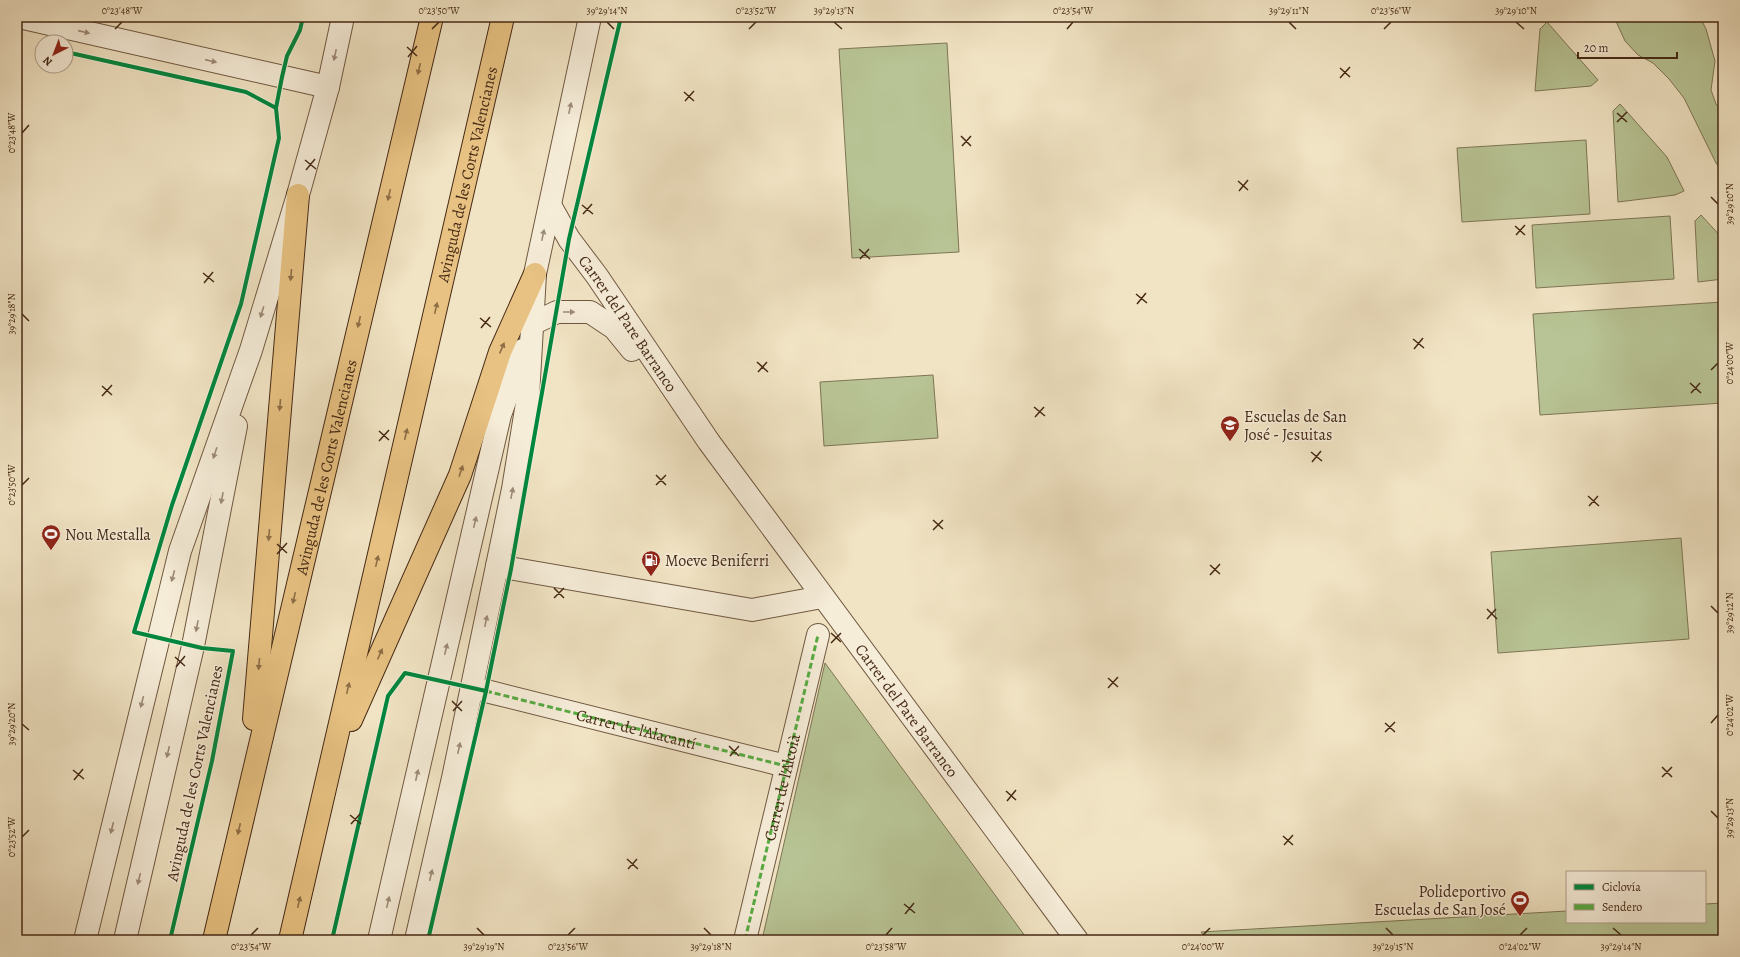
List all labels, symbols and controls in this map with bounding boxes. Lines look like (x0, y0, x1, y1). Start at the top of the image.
text: 0°23'48"W (102, 4, 143, 17)
text: 0°23'50"W (419, 4, 460, 17)
text: 39°29'14"N (587, 4, 627, 17)
text: 0°23'52"W (736, 4, 777, 17)
text: 39°29'13"N (814, 4, 854, 17)
text: 0°23'54"W (1053, 4, 1094, 17)
text: 39°29'11"N (1269, 4, 1309, 17)
text: 0°23'56"W (1371, 4, 1412, 17)
text: 39°29'10"N (1495, 4, 1537, 17)
one-way arrow (78, 29, 91, 35)
north arrow (34, 34, 74, 74)
scale bar (1578, 34, 1677, 60)
text: 20 m (1584, 40, 1608, 56)
one-way arrow (331, 49, 337, 61)
text: N (40, 53, 56, 69)
one-way arrow (205, 58, 217, 64)
one-way arrow (416, 62, 422, 75)
street label: Avinguda de les Corts Valencianes (432, 64, 503, 285)
one-way arrow (568, 102, 574, 114)
text: 0°23'48"W (5, 112, 18, 153)
text: 39°29'10"N (1723, 183, 1736, 225)
one-way arrow (386, 189, 392, 201)
one-way arrow (541, 229, 547, 242)
street label: Carrer del Pare Barranco (573, 251, 682, 396)
one-way arrow (288, 269, 295, 282)
text: 39°29'18"N (5, 293, 18, 335)
one-way arrow (433, 301, 439, 314)
one-way arrow (259, 307, 265, 319)
one-way arrow (563, 309, 576, 315)
one-way arrow (356, 315, 362, 328)
text: 0°24'00"W (1723, 341, 1736, 384)
one-way arrow (499, 342, 505, 354)
street label: Avinguda de les Corts Valencianes (290, 357, 363, 578)
one-way arrow (277, 399, 284, 411)
place label: Escuelas de San José - Jesuitas (1244, 406, 1347, 446)
school or university icon: Escuelas de San José - Jesuitas (1219, 414, 1241, 442)
one-way arrow (404, 428, 410, 440)
one-way arrow (211, 447, 217, 459)
text: 0°23'50"W (5, 464, 18, 505)
one-way arrow (458, 465, 464, 477)
one-way arrow (510, 487, 516, 500)
one-way arrow (218, 492, 224, 504)
one-way arrow (472, 516, 478, 528)
sports icon: Nou Mestalla (40, 523, 62, 551)
place label: Nou Mestalla (65, 524, 151, 546)
one-way arrow (266, 529, 273, 541)
fuel station icon: Moeve Beniferri (640, 549, 662, 577)
place label: Moeve Beniferri (665, 550, 769, 572)
one-way arrow (375, 555, 381, 567)
one-way arrow (170, 570, 176, 582)
one-way arrow (290, 592, 296, 604)
text: 39°29'12"N (1723, 592, 1736, 634)
one-way arrow (483, 614, 489, 627)
one-way arrow (193, 619, 199, 632)
street label: Carrer del Pare Barranco (850, 639, 963, 782)
one-way arrow (443, 642, 449, 655)
one-way arrow (377, 648, 383, 660)
one-way arrow (255, 658, 262, 670)
street label: Avinguda de les Corts Valencianes (161, 663, 229, 884)
one-way arrow (345, 681, 351, 694)
text: 0°24'02"W (1723, 693, 1736, 736)
one-way arrow (139, 696, 145, 708)
text: 39°29'20"N (5, 702, 18, 746)
street label: Carrer de l'Alacantí (574, 704, 699, 755)
street label: Carrer de l'Alcoià (759, 731, 806, 843)
one-way arrow (457, 742, 463, 754)
one-way arrow (164, 746, 170, 758)
one-way arrow (414, 769, 420, 781)
text: 39°29'13"N (1723, 798, 1736, 838)
text: 0°23'52"W (5, 816, 18, 857)
one-way arrow (108, 822, 114, 835)
one-way arrow (236, 823, 242, 836)
one-way arrow (428, 869, 434, 881)
legend (1566, 871, 1706, 923)
one-way arrow (135, 873, 141, 885)
text: Ciclovía (1602, 879, 1641, 895)
place label: Polideportivo Escuelas de San José (1374, 881, 1506, 921)
sports icon: Polideportivo Escuelas de San José (1509, 889, 1531, 917)
one-way arrow (296, 896, 302, 908)
one-way arrow (385, 896, 391, 908)
text: Sendero (1602, 899, 1642, 915)
text: 0°23'54"W (231, 940, 272, 953)
text: 39°29'19"N (464, 940, 504, 953)
text: 0°23'56"W (548, 940, 589, 953)
text: 39°29'18"N (690, 940, 732, 953)
text: 0°23'58"W (866, 940, 907, 953)
text: 0°24'00"W (1182, 940, 1225, 953)
text: 39°29'15"N (1373, 940, 1413, 953)
text: 0°24'02"W (1499, 940, 1542, 953)
text: 39°29'14"N (1601, 940, 1641, 953)

